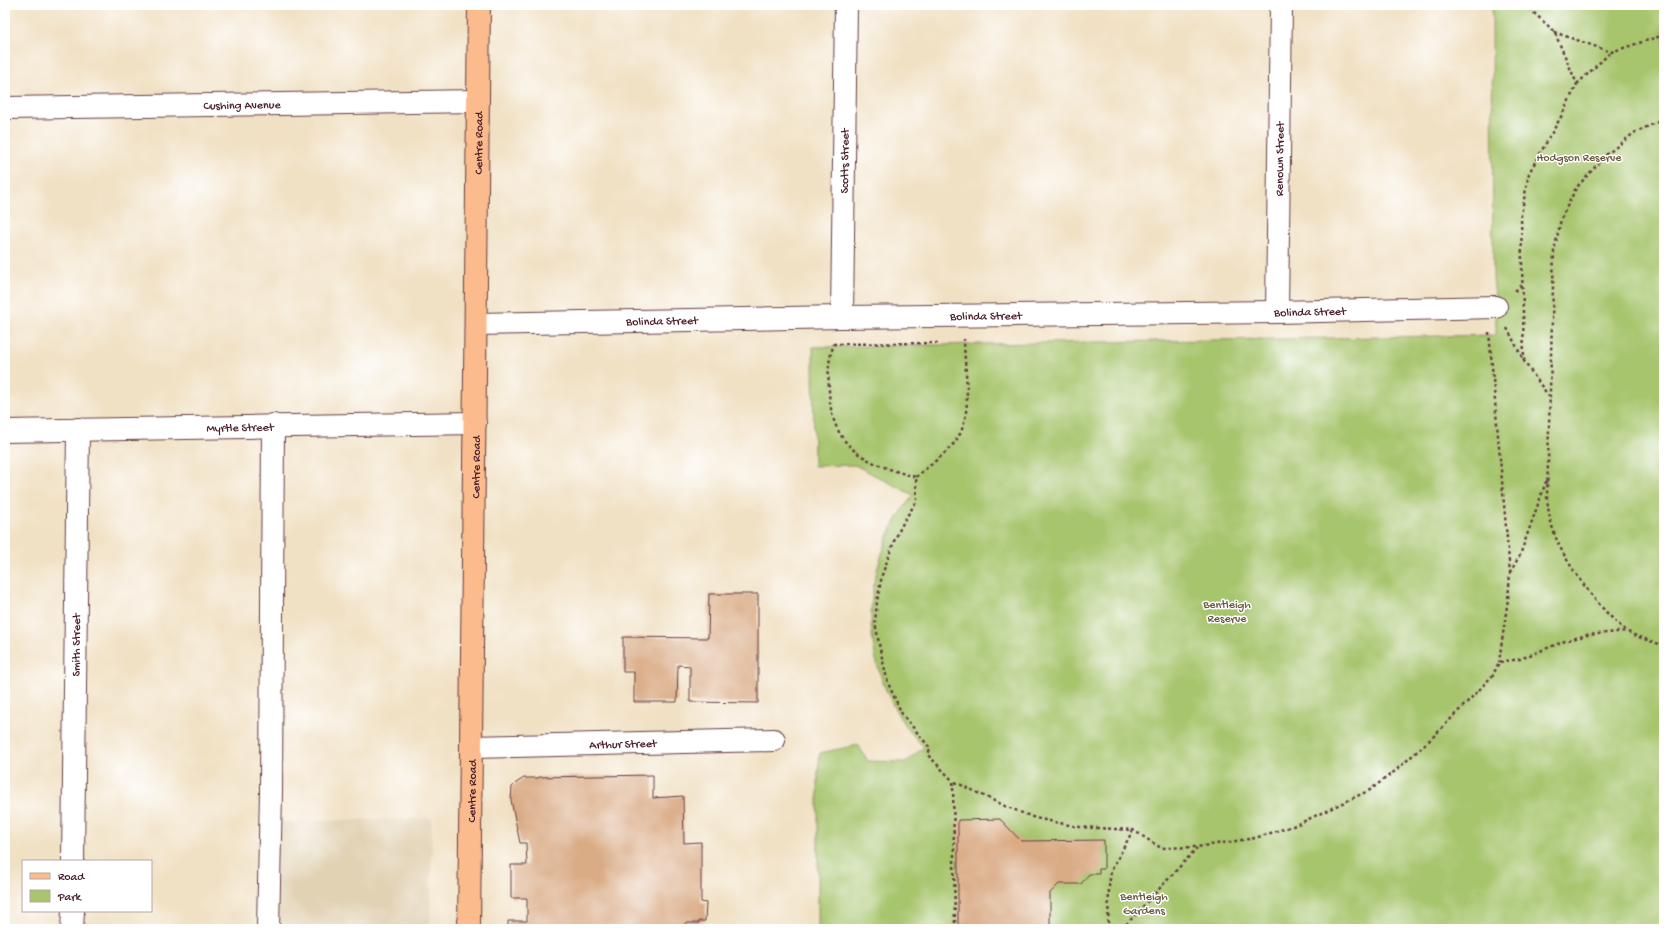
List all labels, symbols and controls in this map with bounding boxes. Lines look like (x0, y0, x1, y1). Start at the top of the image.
street label: Cushing Avenue (203, 99, 281, 114)
street label: Centre Road (473, 111, 487, 175)
street label: Renown Street (1274, 121, 1288, 196)
street label: Scotts Street (839, 127, 853, 194)
park label: Hodgson Reserve (1537, 152, 1622, 166)
street label: Bolinda Street (1273, 305, 1347, 321)
street label: Bolinda Street (949, 310, 1023, 325)
street label: Bolinda Street (625, 315, 699, 330)
street label: Myrtle Street (206, 421, 275, 437)
street label: Centre Road (470, 435, 485, 499)
park label: Bentleigh Reserve (1202, 599, 1251, 627)
street label: Smith Street (70, 612, 85, 677)
street label: Arthur Street (589, 738, 658, 753)
street label: Centre Road (466, 759, 481, 823)
legend (22, 860, 152, 912)
text: Road (58, 871, 85, 885)
text: Park (57, 891, 83, 905)
park label: Bentleigh Gardens (1119, 891, 1168, 919)

